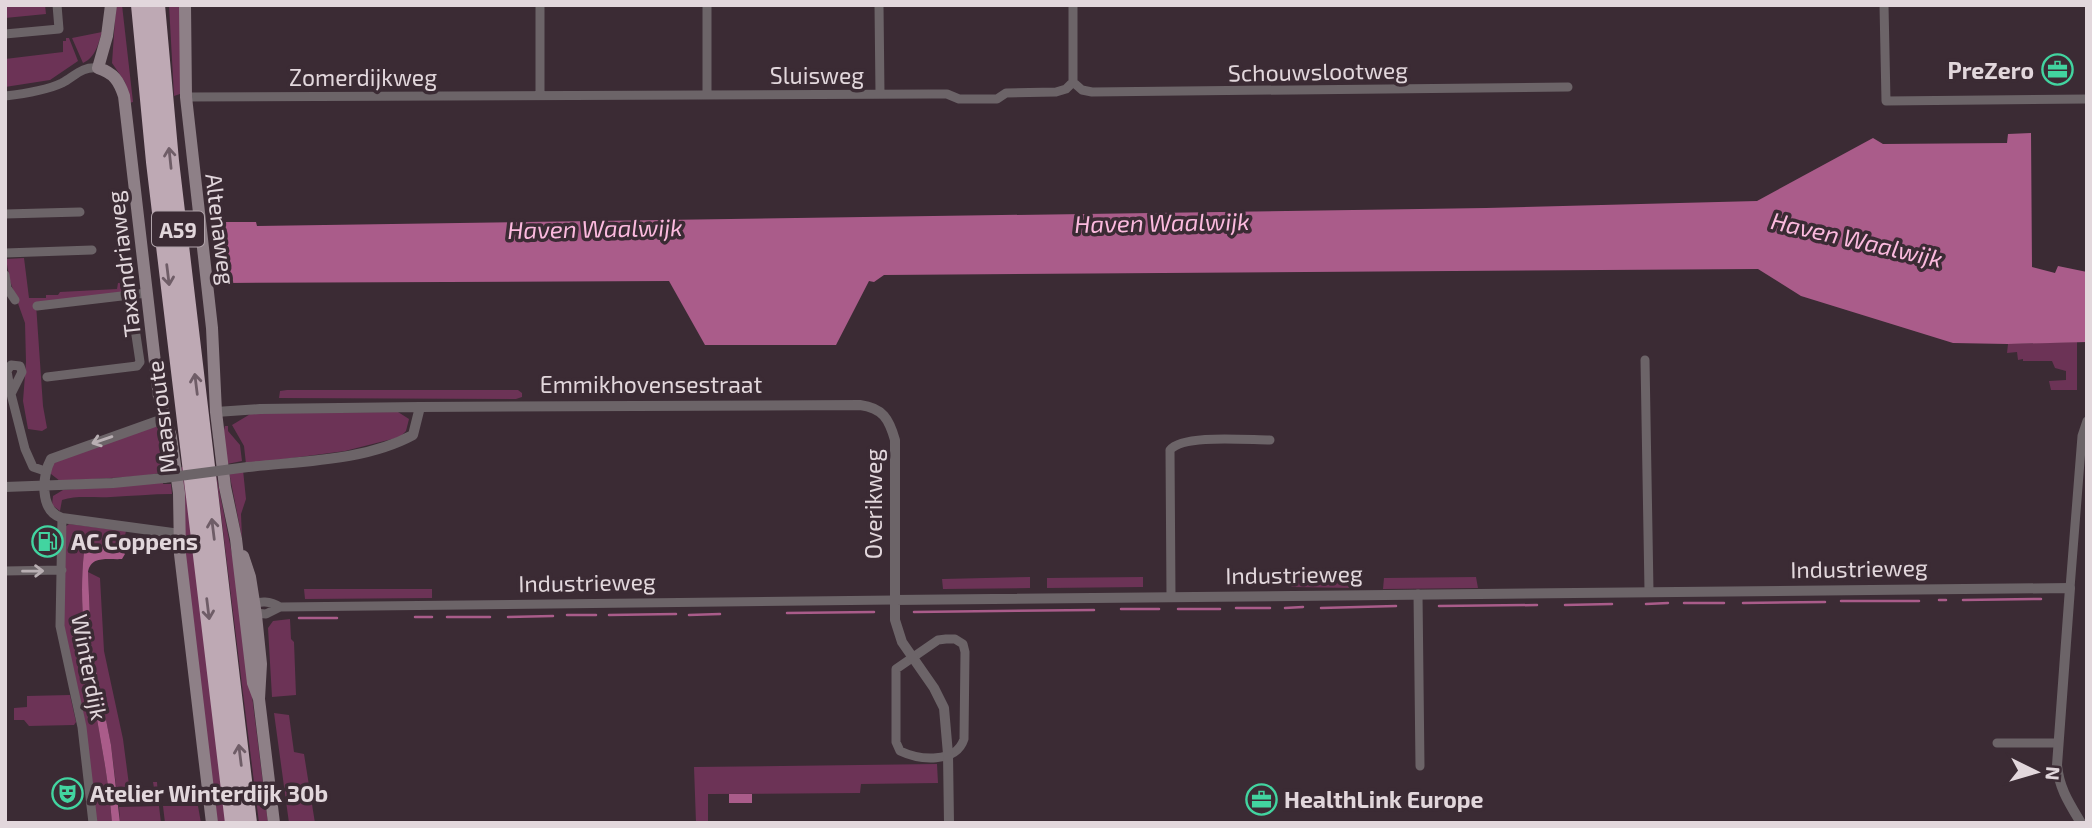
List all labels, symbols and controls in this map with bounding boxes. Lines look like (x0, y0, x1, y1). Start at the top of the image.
office icon: PreZero (2040, 53, 2074, 87)
street label: Schouwslootweg (1228, 55, 1408, 87)
place label: PreZero (1948, 56, 2034, 84)
street label: Sluisweg (770, 61, 864, 89)
street label: Zomerdijkweg (289, 63, 437, 91)
one-way arrow (163, 147, 176, 170)
street label: Altenaweg (200, 172, 242, 287)
street label: Taxandriaweg (100, 189, 146, 339)
water label: Haven Waalwijk (1768, 205, 1946, 273)
water label: Haven Waalwijk (1074, 206, 1250, 238)
road number: A59 (152, 212, 204, 246)
water label: Haven Waalwijk (507, 212, 683, 244)
one-way arrow (162, 263, 175, 286)
street label: Maasroute (140, 359, 182, 475)
street label: Emmikhovensestraat (540, 370, 762, 398)
one-way arrow (190, 373, 203, 396)
one-way arrow (91, 435, 113, 447)
street label: Overikweg (859, 449, 887, 559)
one-way arrow (207, 518, 220, 541)
fuel station icon: AC Coppens (31, 524, 65, 558)
place label: AC Coppens (71, 527, 198, 555)
street label: Industrieweg (1790, 553, 1928, 583)
street label: Industrieweg (1225, 559, 1363, 589)
one-way arrow (22, 564, 45, 577)
street label: Industrieweg (518, 567, 656, 597)
one-way arrow (202, 597, 215, 620)
street label: Winterdijk (66, 612, 114, 723)
north arrow (2001, 737, 2071, 807)
one-way arrow (234, 744, 247, 767)
text: N (2041, 766, 2065, 781)
theatre icon: Atelier Winterdijk 30b (50, 776, 84, 810)
place label: Atelier Winterdijk 30b (90, 779, 328, 807)
office icon: HealthLink Europe (1244, 782, 1278, 816)
place label: HealthLink Europe (1284, 785, 1484, 813)

